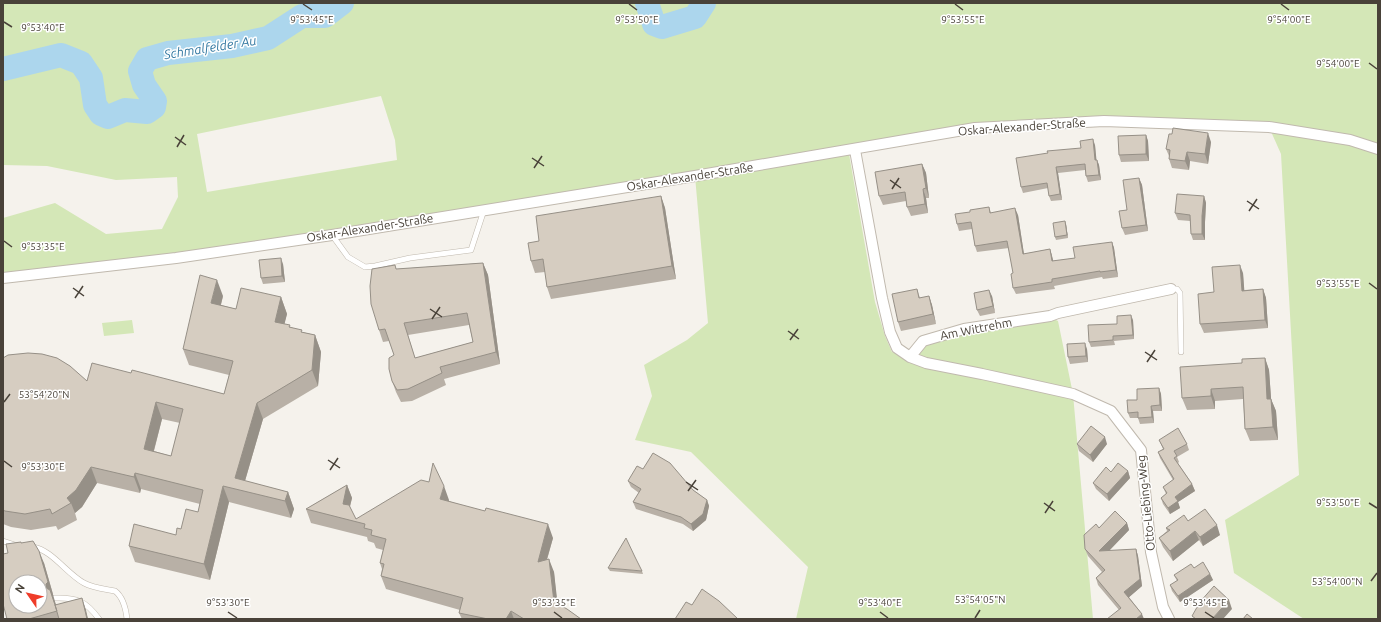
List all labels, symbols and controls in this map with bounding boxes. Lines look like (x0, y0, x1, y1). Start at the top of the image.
text: 9°53'45"E (290, 14, 334, 25)
text: 9°53'50"E (615, 14, 659, 25)
text: 9°53'55"E (941, 14, 985, 25)
text: 9°54'00"E (1267, 14, 1311, 25)
text: 9°53'40"E (21, 22, 65, 33)
water label: Schmalfelder Au (162, 33, 257, 62)
text: 9°54'00"E (1316, 58, 1360, 69)
street label: Oskar-Alexander-Straße (958, 116, 1086, 137)
street label: Oskar-Alexander-Straße (626, 160, 754, 193)
street label: Oskar-Alexander-Straße (306, 211, 434, 244)
text: 9°53'35"E (21, 241, 65, 252)
text: 9°53'55"E (1316, 278, 1360, 289)
street label: Am Wittrehm (939, 315, 1013, 342)
text: 53°54'20"N (19, 389, 69, 400)
street label: Otto-Liebing-Weg (1134, 454, 1157, 552)
text: 9°53'30"E (21, 461, 65, 472)
text: 9°53'50"E (1316, 497, 1360, 508)
north arrow (8, 574, 48, 614)
text: 53°54'00"N (1312, 576, 1362, 587)
text: N (12, 582, 27, 595)
text: 53°54'05"N (955, 594, 1005, 605)
text: 9°53'30"E (206, 597, 250, 608)
text: 9°53'35"E (532, 597, 576, 608)
text: 9°53'40"E (858, 597, 902, 608)
text: 9°53'45"E (1183, 597, 1227, 608)

